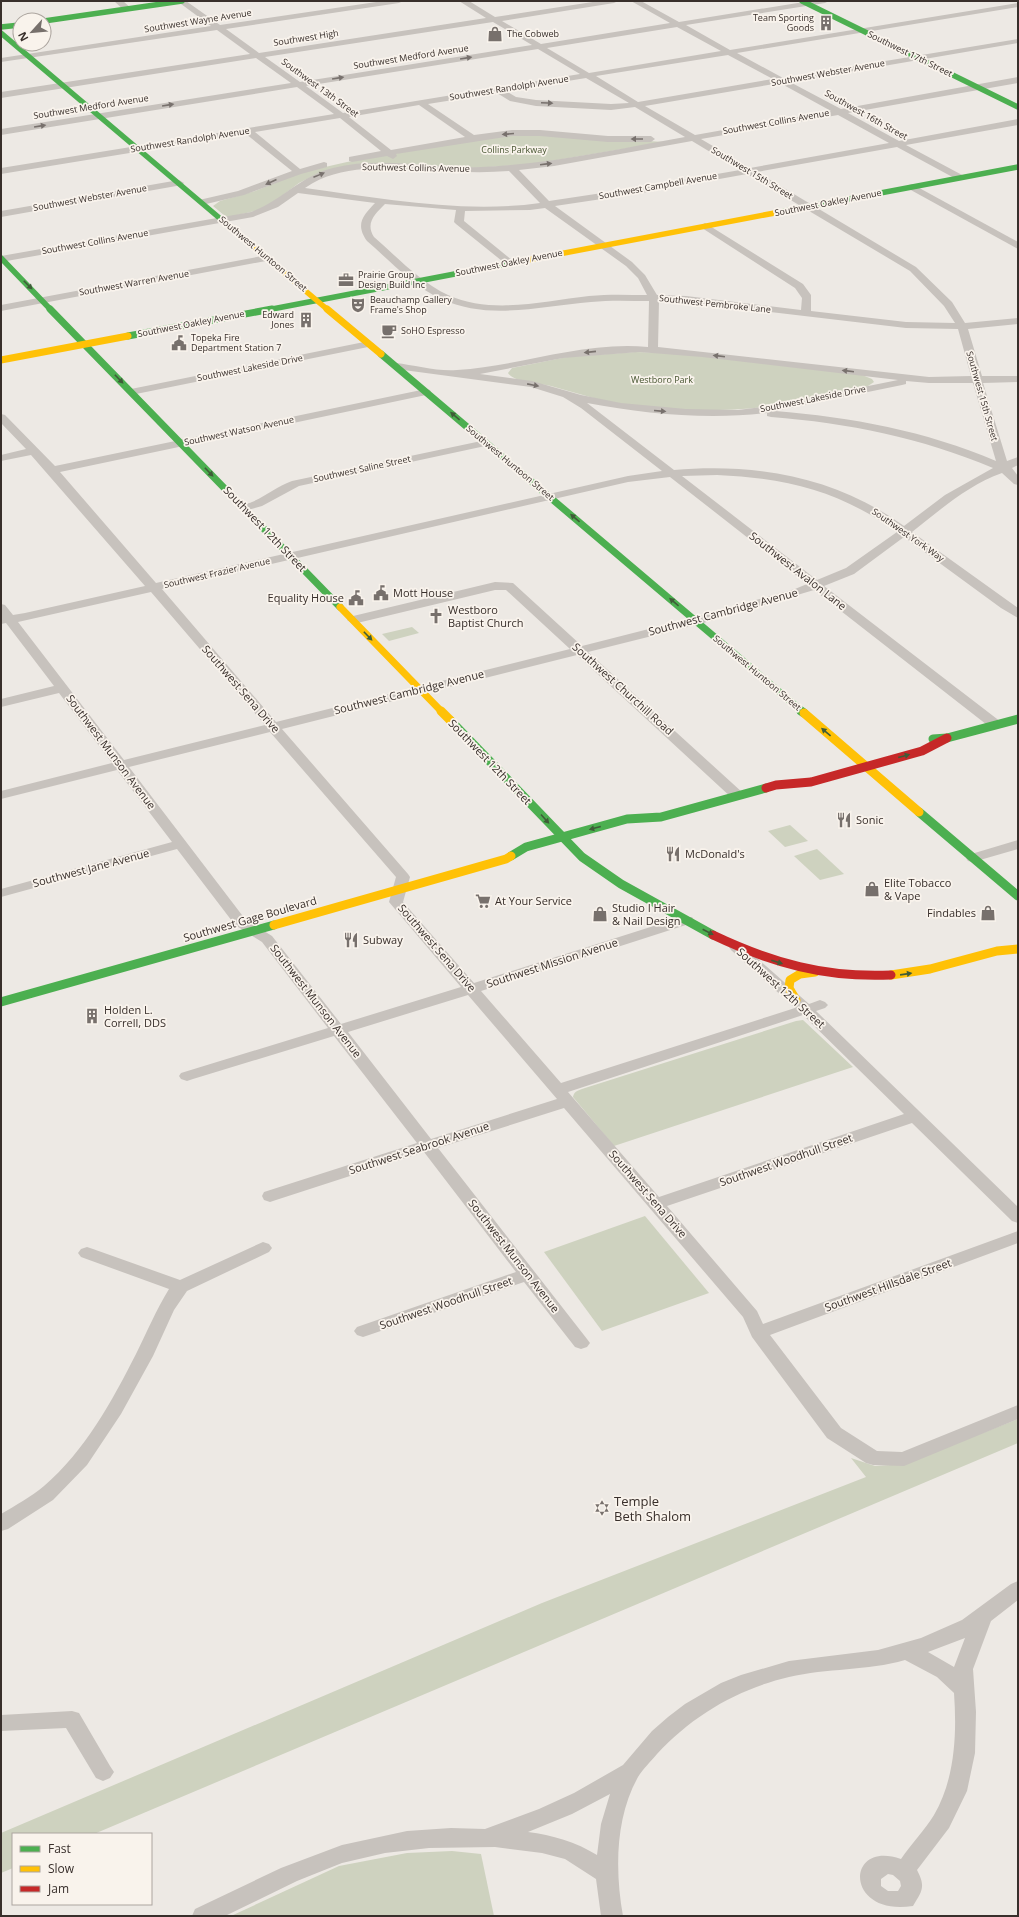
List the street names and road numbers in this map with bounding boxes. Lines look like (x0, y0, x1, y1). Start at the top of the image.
street label: Southwest Wayne Avenue (143, 6, 253, 35)
street label: Southwest High (272, 26, 339, 49)
street label: Southwest 17th Street (866, 27, 955, 80)
street label: Southwest Medford Avenue (352, 41, 469, 72)
street label: Southwest 13th Street (279, 55, 362, 120)
street label: Southwest Webster Avenue (770, 56, 886, 89)
street label: Southwest Randolph Avenue (448, 72, 569, 103)
street label: Southwest 16th Street (822, 86, 910, 143)
street label: Southwest Medford Avenue (32, 91, 149, 122)
street label: Southwest Collins Avenue (722, 106, 830, 137)
street label: Southwest Randolph Avenue (129, 124, 250, 155)
street label: Southwest 15th Street (709, 143, 795, 202)
street label: Southwest Collins Avenue (362, 160, 470, 175)
street label: Southwest Campbell Avenue (598, 169, 718, 202)
street label: Southwest Webster Avenue (32, 181, 148, 214)
street label: Southwest Oakley Avenue (773, 186, 882, 219)
street label: Southwest Huntoon Street (217, 213, 310, 294)
street label: Southwest Collins Avenue (41, 226, 149, 257)
street label: Southwest Oakley Avenue (454, 246, 563, 279)
street label: Southwest Warren Avenue (78, 266, 190, 299)
street label: Southwest Pembroke Lane (659, 291, 772, 316)
street label: Southwest Oakley Avenue (136, 307, 245, 340)
street label: Southwest 15th Street (963, 349, 1002, 442)
street label: Southwest Lakeside Drive (196, 351, 304, 384)
street label: Southwest Lakeside Drive (759, 382, 867, 415)
street label: Southwest Watson Avenue (183, 413, 295, 448)
street label: Southwest Huntoon Street (464, 422, 557, 503)
street label: Southwest Saline Street (312, 452, 412, 485)
street label: Southwest 12th Street (221, 483, 310, 575)
street label: Southwest York Way (870, 505, 947, 565)
street label: Southwest Avalon Lane (747, 528, 850, 613)
street label: Southwest Frazier Avenue (162, 554, 271, 591)
street label: Southwest Cambridge Avenue (647, 584, 799, 639)
street label: Southwest Huntoon Street (711, 632, 804, 713)
street label: Southwest Churchill Road (570, 639, 677, 738)
street label: Southwest Sena Drive (199, 642, 284, 736)
street label: Southwest Cambridge Avenue (332, 666, 485, 717)
street label: Southwest Munson Avenue (63, 691, 159, 812)
street label: Southwest 12th Street (446, 716, 535, 808)
street label: Southwest Jane Avenue (31, 845, 151, 890)
street label: Southwest Gage Boulevard (181, 892, 318, 945)
street label: Southwest Sena Drive (395, 901, 480, 995)
street label: Southwest Mission Avenue (484, 934, 619, 991)
street label: Southwest Munson Avenue (267, 941, 365, 1060)
street label: Southwest 12th Street (734, 944, 829, 1031)
street label: Southwest Seabrook Avenue (347, 1118, 491, 1177)
street label: Southwest Woodhull Street (717, 1130, 854, 1189)
street label: Southwest Sena Drive (606, 1147, 691, 1241)
street label: Southwest Munson Avenue (465, 1196, 563, 1315)
street label: Southwest Hillsdale Street (822, 1255, 953, 1314)
street label: Southwest Woodhull Street (377, 1273, 514, 1332)

